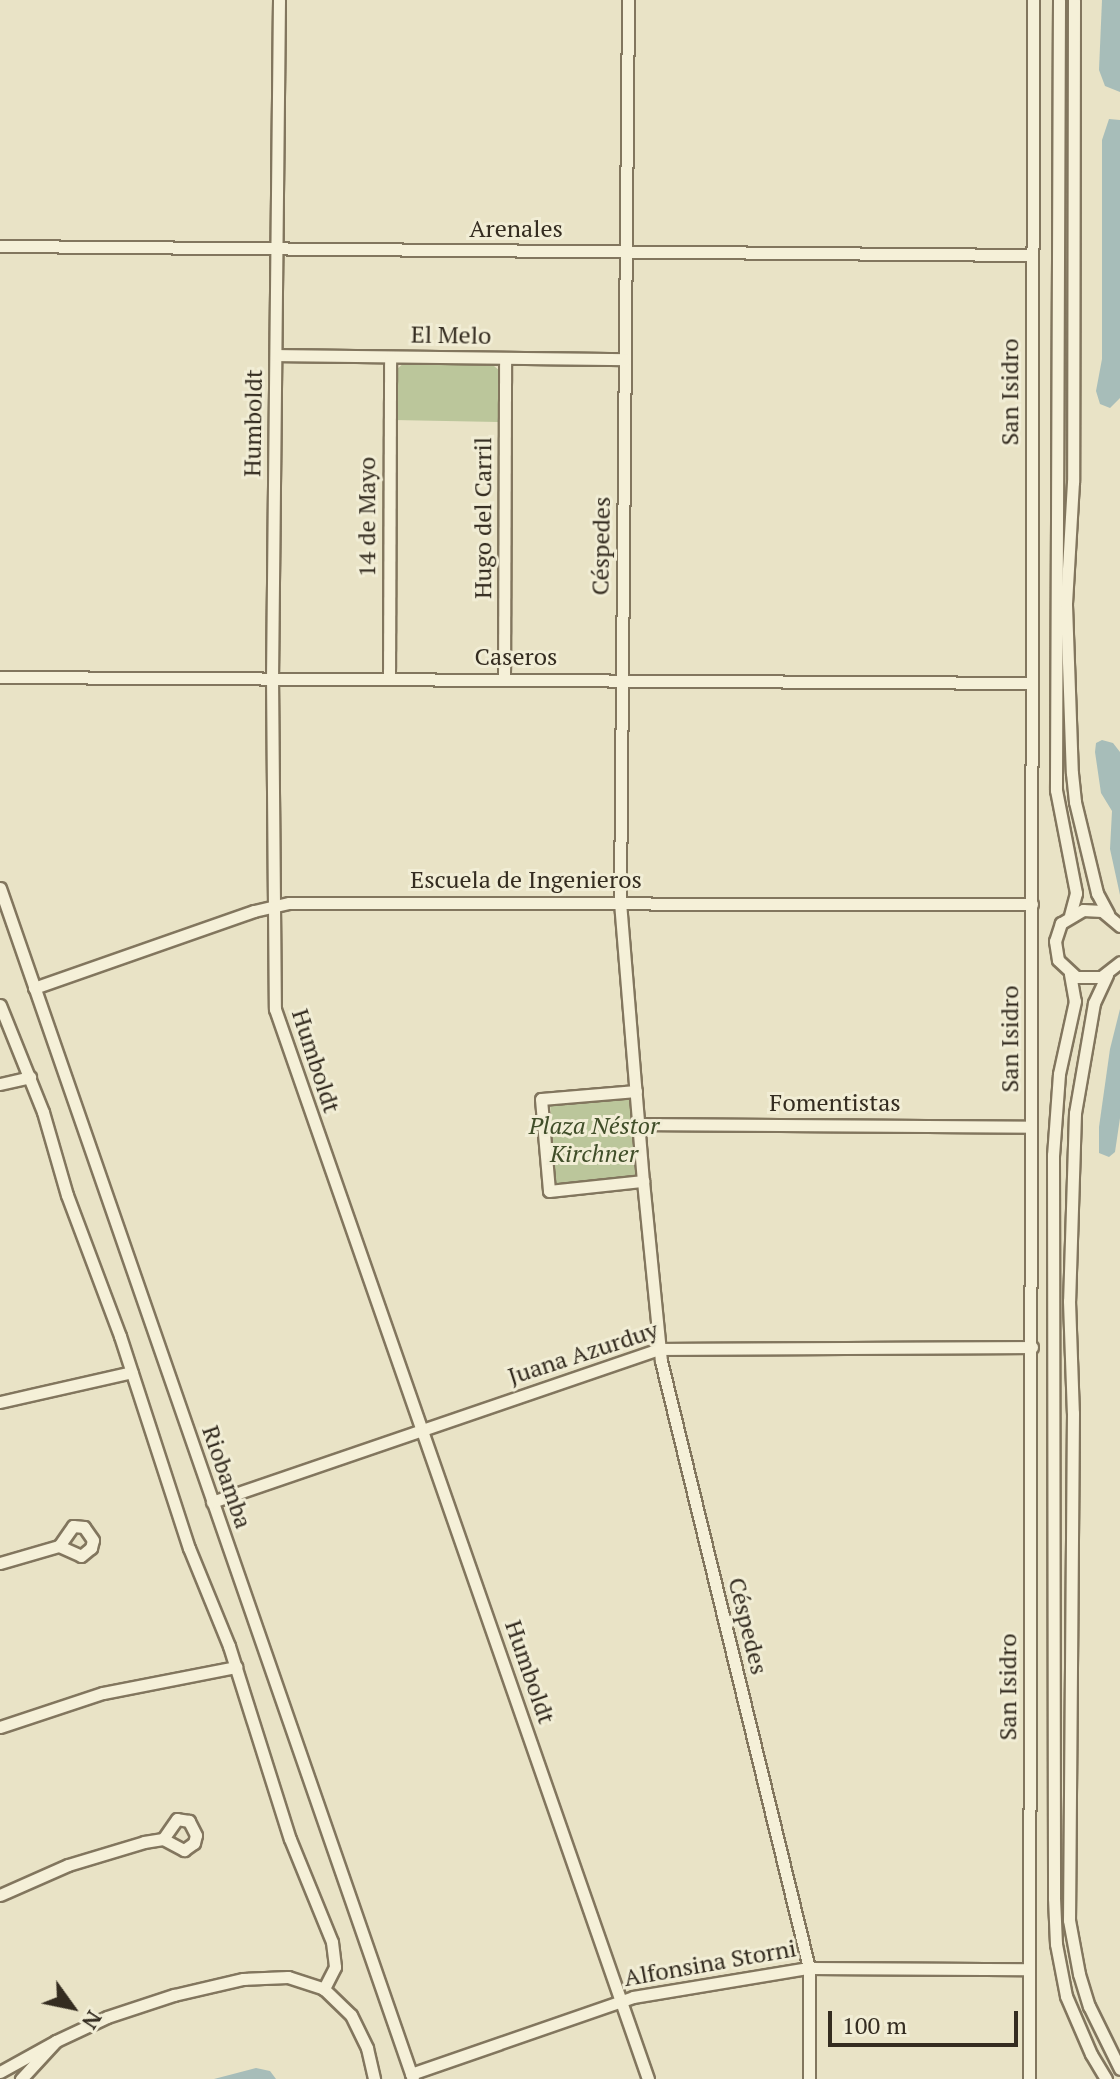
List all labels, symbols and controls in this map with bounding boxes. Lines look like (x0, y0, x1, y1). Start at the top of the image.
street label: Arenales (469, 215, 563, 243)
street label: El Melo (411, 320, 491, 350)
street label: San Isidro (996, 339, 1024, 445)
street label: Humboldt (238, 369, 268, 477)
street label: Hugo del Carril (469, 437, 497, 599)
street label: 14 de Mayo (353, 457, 381, 577)
street label: Céspedes (586, 496, 616, 596)
street label: Caseros (475, 643, 557, 671)
street label: Escuela de Ingenieros (410, 866, 642, 894)
street label: San Isidro (996, 986, 1024, 1092)
street label: Humboldt (286, 1005, 346, 1117)
street label: Fomentistas (769, 1089, 901, 1117)
park label: Plaza Néstor Kirchner (529, 1112, 659, 1168)
street label: Juana Azurduy (504, 1315, 662, 1391)
street label: Riobamba (196, 1422, 258, 1532)
street label: Céspedes (722, 1575, 774, 1677)
street label: Humboldt (499, 1616, 561, 1728)
street label: San Isidro (994, 1634, 1022, 1740)
street label: Alfonsina Storni (622, 1934, 798, 1992)
north arrow (32, 1967, 112, 2047)
scale bar (832, 1995, 1022, 2045)
text: N (76, 2005, 109, 2035)
text: 100 m (842, 2009, 907, 2041)

